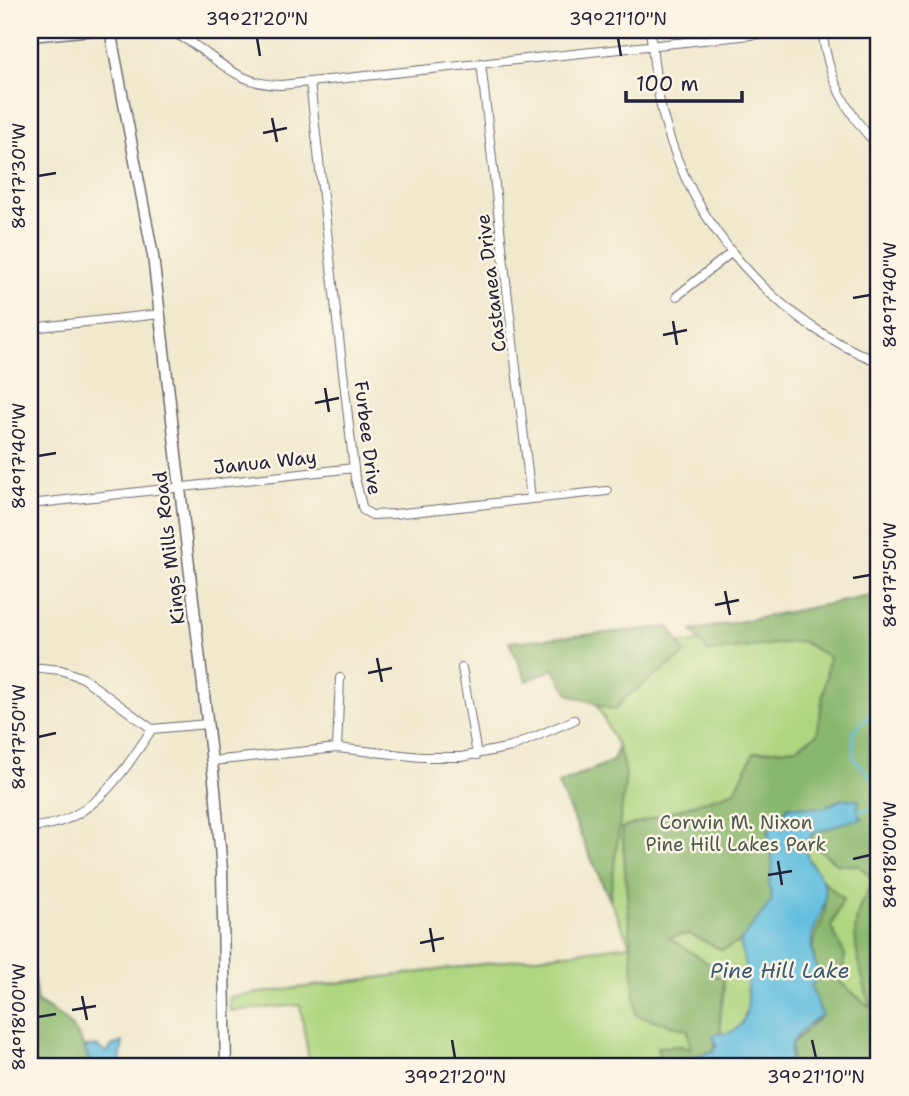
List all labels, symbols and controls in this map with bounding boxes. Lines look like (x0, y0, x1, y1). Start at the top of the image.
text: 39°21'20"N (206, 7, 308, 31)
text: 39°21'10"N (569, 7, 667, 31)
scale bar (626, 60, 741, 104)
text: 100 m (636, 70, 699, 98)
text: 84°17'30"W (7, 123, 31, 229)
street label: Castanea Drive (470, 213, 512, 353)
text: 84°17'40"W (878, 242, 902, 348)
street label: Furbee Drive (349, 380, 387, 496)
text: 84°17'40"W (7, 403, 31, 509)
street label: Janua Way (212, 444, 318, 480)
street label: Kings Mills Road (147, 470, 191, 626)
text: 84°17'50"W (878, 522, 902, 628)
text: 84°17'50"W (7, 684, 31, 790)
text: 84°18'00"W (878, 801, 902, 909)
park label: Corwin M. Nixon Pine Hill Lakes Park (645, 810, 827, 857)
water label: Pine Hill Lake (710, 957, 850, 985)
text: 84°18'00"W (7, 963, 31, 1071)
text: 39°21'20"N (404, 1065, 506, 1089)
text: 39°21'10"N (767, 1065, 865, 1089)

